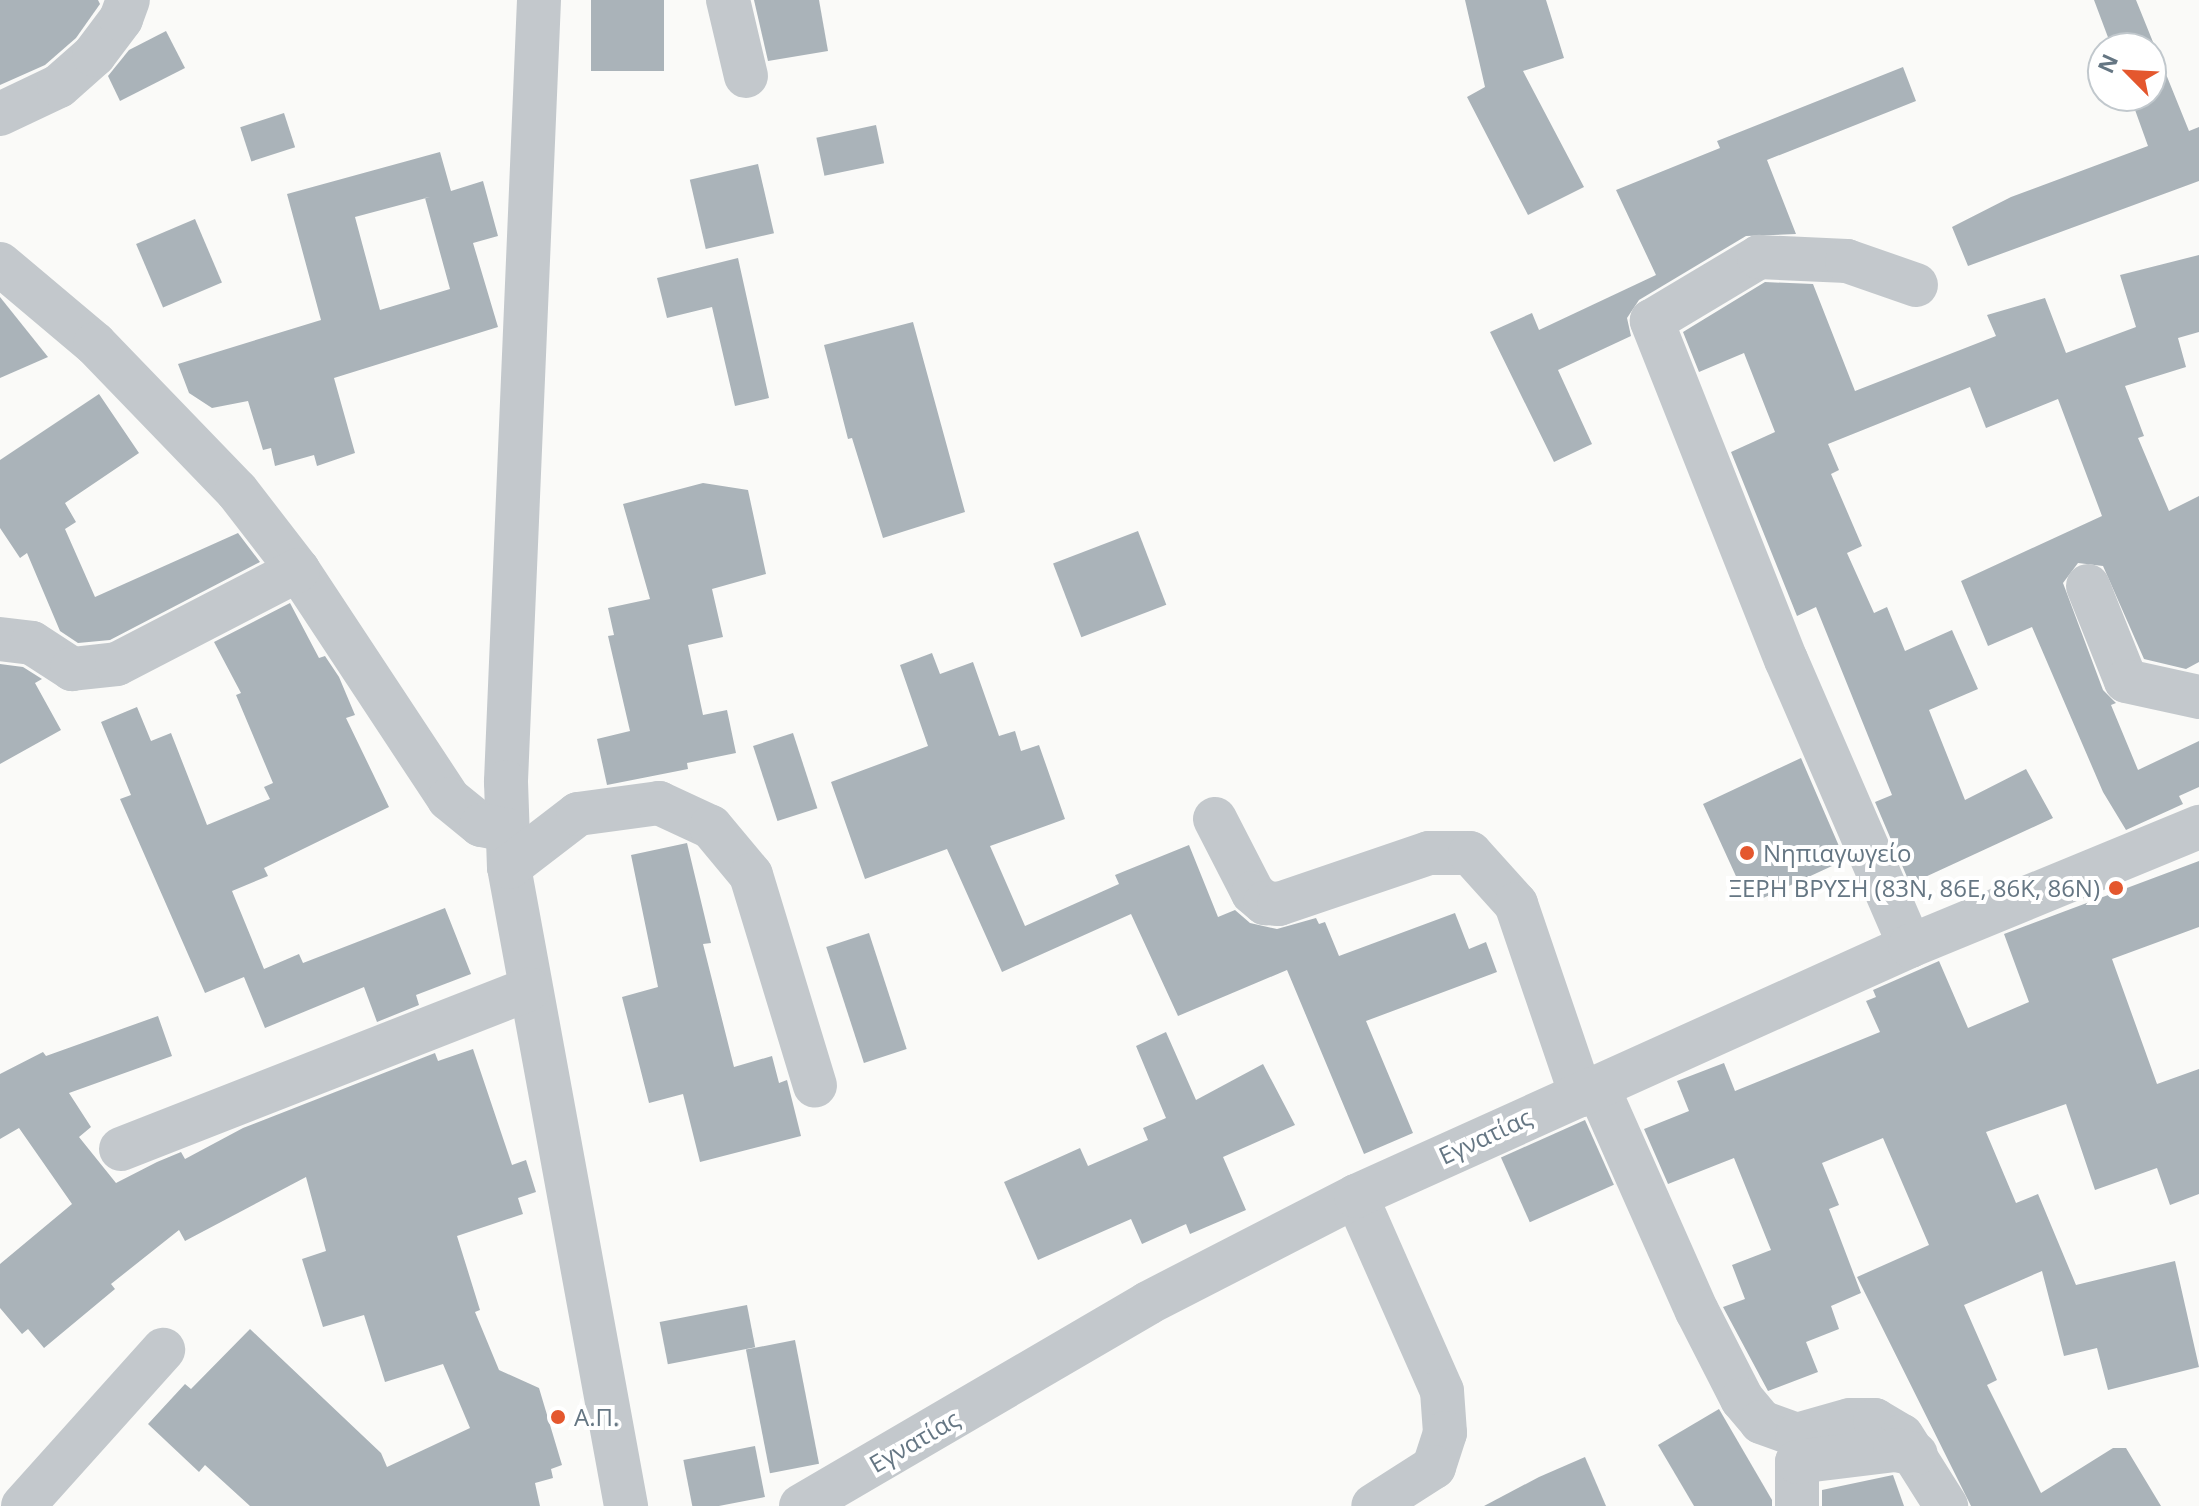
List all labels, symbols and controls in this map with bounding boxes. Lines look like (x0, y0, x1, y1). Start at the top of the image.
north arrow (2087, 32, 2167, 112)
text: N (2090, 49, 2124, 77)
place label: Νηπιαγωγείο (1763, 839, 1911, 867)
marker: Νηπιαγωγείο (1738, 844, 1756, 862)
place label: ΞΕΡΗ ΒΡΥΣΗ (83Ν, 86Ε, 86Κ, 86Ν) (1729, 874, 2100, 902)
marker: ΞΕΡΗ ΒΡΥΣΗ (83Ν, 86Ε, 86Κ, 86Ν) (2107, 879, 2125, 897)
street label: Εγνατίας (1434, 1102, 1536, 1170)
place label: Α.Π. (574, 1403, 619, 1431)
street label: Εγνατίας (864, 1404, 964, 1478)
marker: Α.Π. (549, 1408, 567, 1426)

